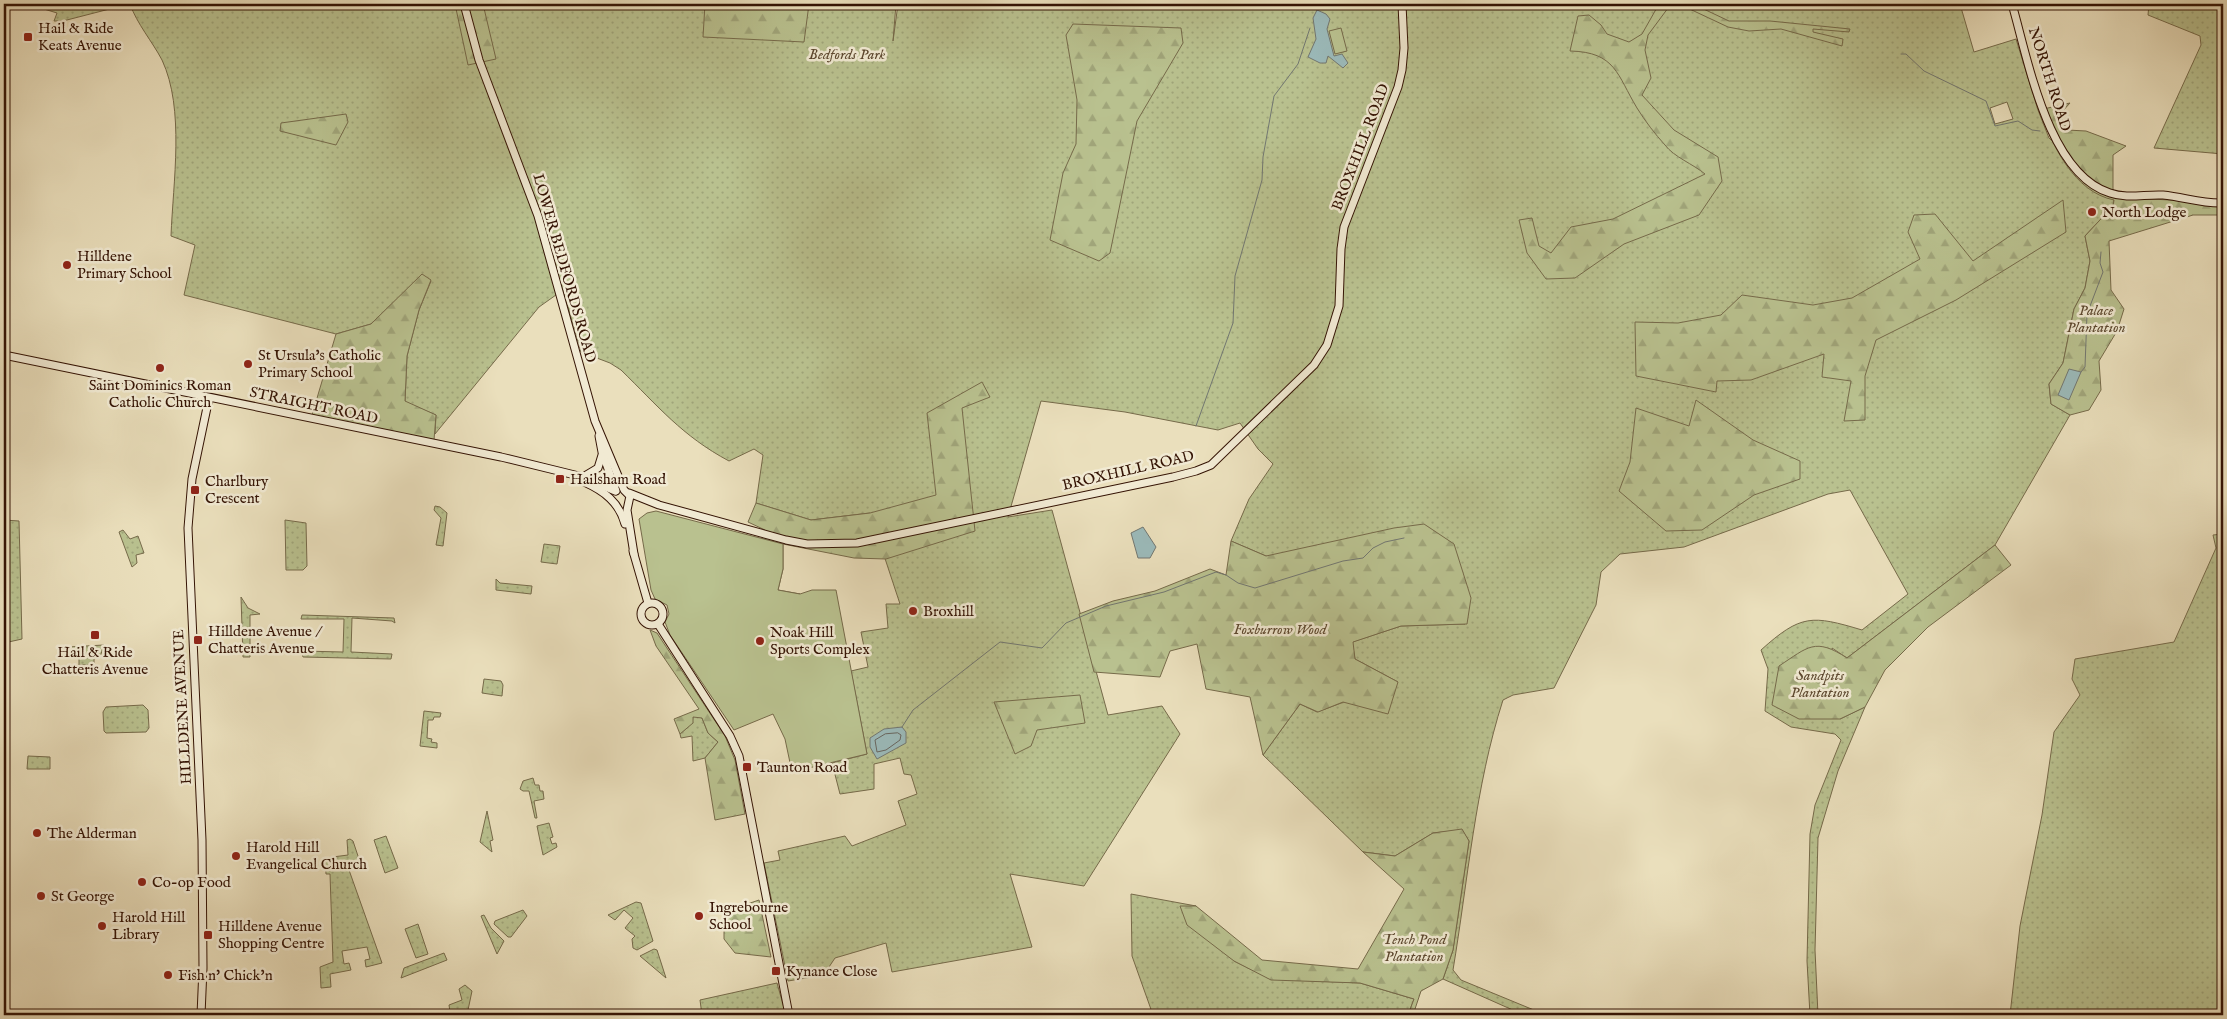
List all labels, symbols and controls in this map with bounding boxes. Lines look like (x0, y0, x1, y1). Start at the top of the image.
place label: Hail & Ride Keats Avenue (38, 19, 122, 55)
street label: NORTH ROAD (2024, 25, 2075, 134)
marker: Hail & Ride Keats Avenue (22, 31, 34, 43)
park label: Bedfords Park (809, 45, 885, 64)
street label: BROXHILL ROAD (1327, 81, 1393, 213)
street label: LOWER BEDFORDS ROAD (528, 171, 601, 365)
place label: North Lodge (2102, 203, 2187, 222)
marker: North Lodge (2086, 206, 2098, 218)
place label: Hilldene Primary School (77, 247, 173, 283)
marker: Hilldene Primary School (61, 259, 73, 271)
park label: Palace Plantation (2067, 301, 2125, 337)
place label: St Ursula's Catholic Primary School (258, 346, 381, 382)
marker: St Ursula's Catholic Primary School (242, 358, 254, 370)
marker: Saint Dominics Roman Catholic Church (154, 362, 166, 374)
place label: Saint Dominics Roman Catholic Church (89, 376, 231, 412)
street label: STRAIGHT ROAD (248, 383, 380, 428)
street label: BROXHILL ROAD (1060, 446, 1196, 495)
place label: Hailsham Road (570, 470, 667, 489)
place label: Charlbury Crescent (205, 472, 269, 508)
marker: Hailsham Road (554, 473, 566, 485)
marker: Charlbury Crescent (189, 484, 201, 496)
place label: Broxhill (923, 602, 975, 621)
marker: Broxhill (907, 605, 919, 617)
park label: Foxburrow Wood (1233, 620, 1328, 639)
place label: Hilldene Avenue / Chatteris Avenue (208, 622, 323, 658)
place label: Noak Hill Sports Complex (770, 623, 870, 659)
marker: Hail & Ride Chatteris Avenue (89, 629, 101, 641)
street label: HILLDENE AVENUE (169, 629, 196, 785)
marker: Hilldene Avenue / Chatteris Avenue (192, 634, 204, 646)
marker: Noak Hill Sports Complex (754, 635, 766, 647)
place label: Hail & Ride Chatteris Avenue (42, 643, 148, 679)
park label: Sandpits Plantation (1791, 666, 1849, 702)
place label: Taunton Road (757, 758, 848, 777)
marker: Taunton Road (741, 761, 753, 773)
place label: The Alderman (47, 824, 137, 843)
marker: The Alderman (31, 827, 43, 839)
place label: Harold Hill Evangelical Church (246, 838, 367, 874)
marker: Harold Hill Evangelical Church (230, 850, 242, 862)
place label: Co-op Food (152, 873, 232, 892)
marker: Co-op Food (136, 876, 148, 888)
place label: St George (51, 887, 115, 906)
marker: St George (35, 890, 47, 902)
place label: Ingrebourne School (709, 898, 788, 934)
place label: Harold Hill Library (112, 908, 186, 944)
marker: Ingrebourne School (693, 910, 705, 922)
place label: Hilldene Avenue Shopping Centre (218, 917, 325, 953)
marker: Harold Hill Library (96, 920, 108, 932)
marker: Hilldene Avenue Shopping Centre (202, 929, 214, 941)
park label: Tench Pond Plantation (1382, 930, 1447, 966)
place label: Kynance Close (786, 962, 877, 981)
marker: Kynance Close (770, 965, 782, 977)
place label: Fish n' Chick'n (178, 966, 273, 985)
marker: Fish n' Chick'n (162, 969, 174, 981)

